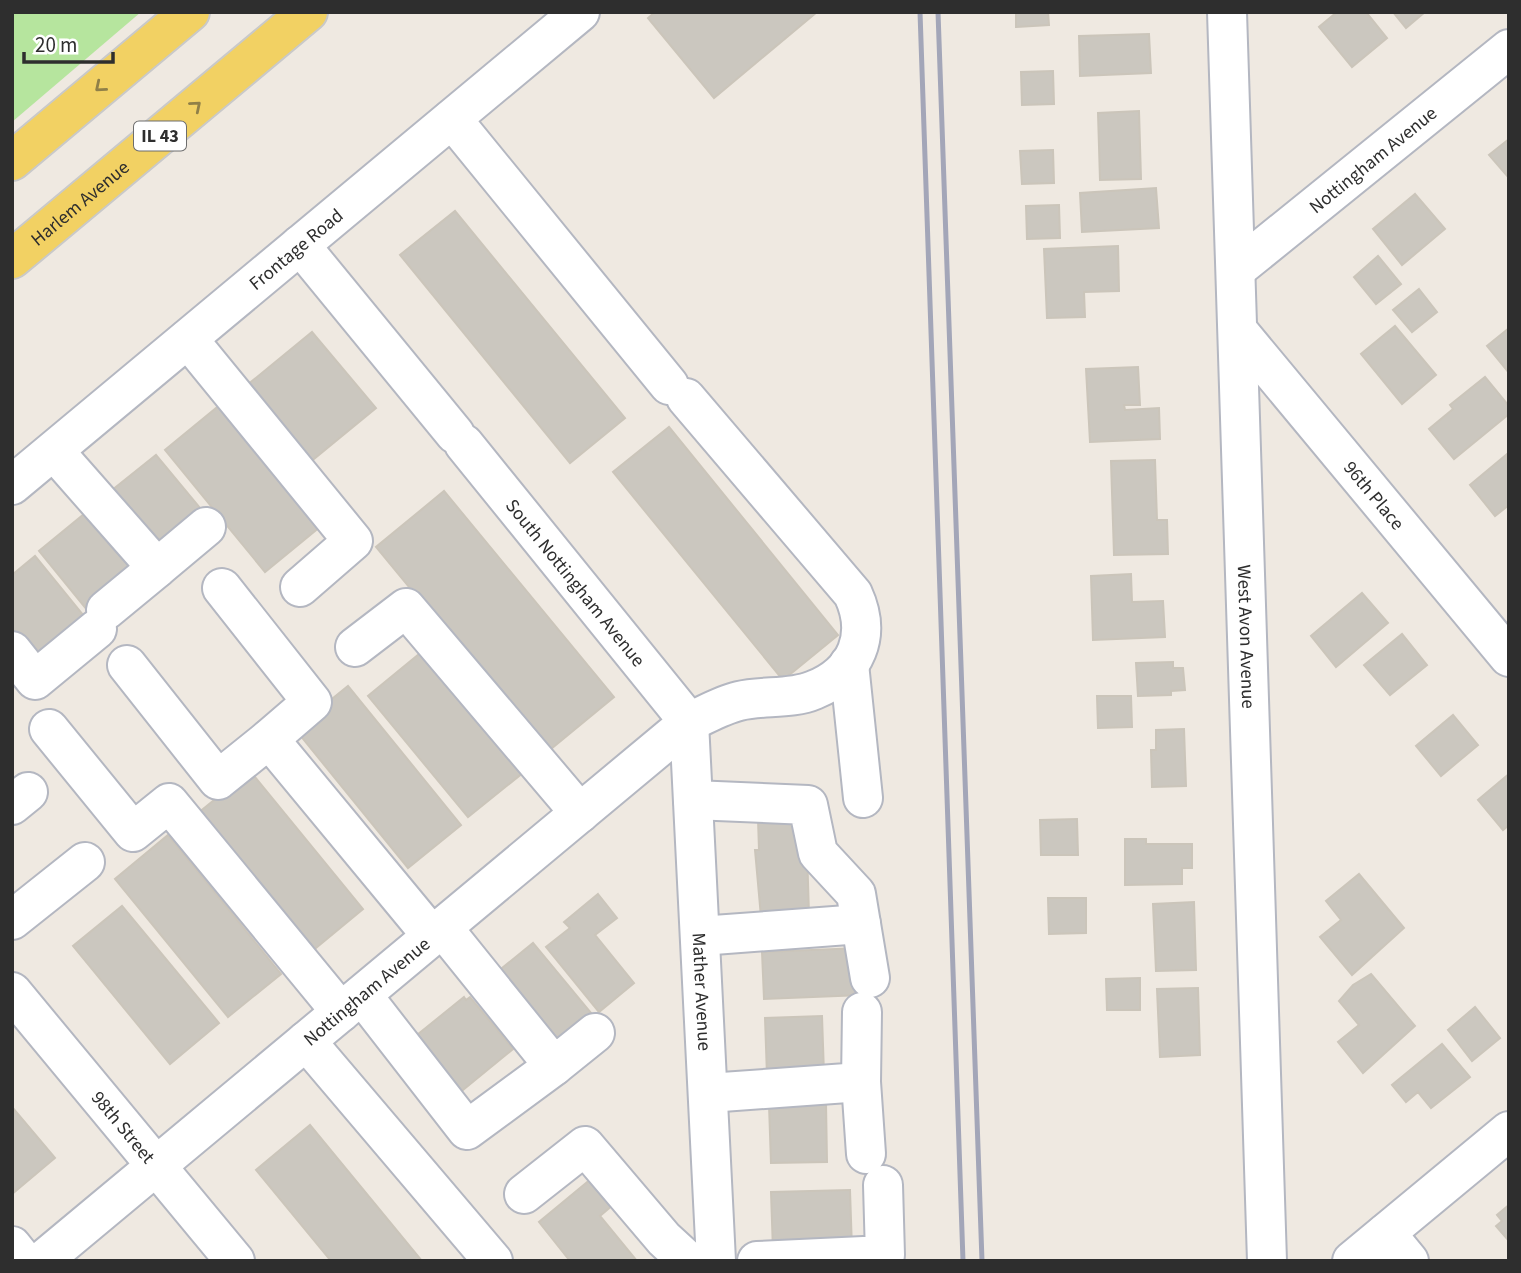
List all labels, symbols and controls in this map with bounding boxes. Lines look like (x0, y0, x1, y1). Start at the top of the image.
scale bar (24, 21, 114, 65)
text: 20 m (35, 30, 77, 60)
one-way arrow (96, 79, 108, 92)
street label: Nottingham Avenue (1304, 100, 1443, 220)
one-way arrow (188, 102, 201, 114)
road number: IL 43 (134, 121, 186, 150)
street label: Harlem Avenue (25, 155, 136, 253)
street label: Frontage Road (244, 203, 349, 297)
street label: 96th Place (1337, 456, 1410, 536)
street label: South Nottingham Avenue (499, 494, 651, 673)
street label: West Avon Avenue (1230, 564, 1261, 709)
street label: Nottingham Avenue (298, 931, 436, 1053)
street label: Mather Avenue (685, 932, 717, 1052)
street label: 98th Street (84, 1086, 161, 1170)

